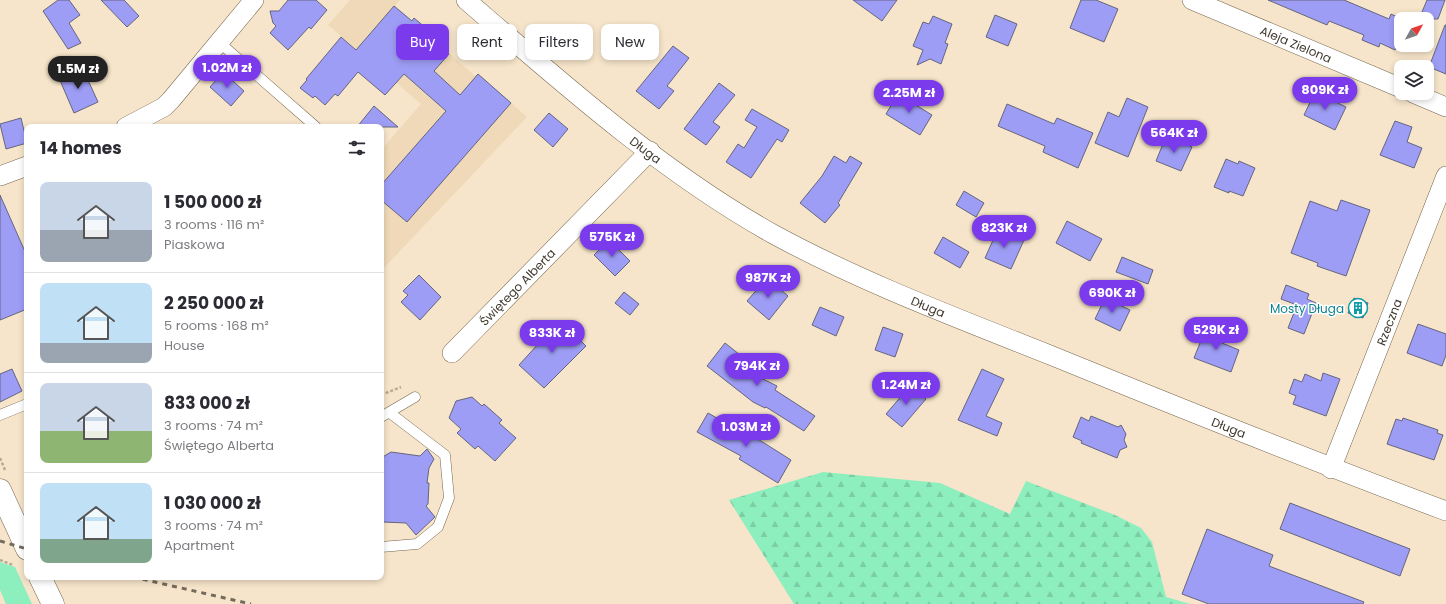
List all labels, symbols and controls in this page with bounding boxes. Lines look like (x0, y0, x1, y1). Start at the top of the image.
north arrow (1394, 12, 1434, 52)
map controls (1394, 12, 1434, 100)
street label: Aleja Zielona (1258, 21, 1335, 66)
chip: Buy (396, 24, 449, 60)
chip: Rent (457, 24, 517, 60)
chip: Filters (525, 24, 593, 60)
chip: New (601, 24, 659, 60)
pin: 1.02M zł (186, 55, 268, 89)
pin: 1.5M zł (41, 56, 115, 90)
text: 1.02M zł (202, 58, 252, 77)
text: 1.5M zł (57, 59, 99, 78)
button: layers (1394, 60, 1434, 100)
pin: 809K zł (1288, 77, 1362, 111)
pin: 2.25M zł (868, 80, 950, 114)
text: 809K zł (1301, 80, 1349, 99)
text: 2.25M zł (883, 83, 935, 102)
pin: 564K zł (1137, 120, 1211, 154)
text: 564K zł (1150, 123, 1198, 142)
street label: Długa (627, 132, 665, 167)
text: 14 homes (40, 136, 122, 160)
icon: filters (346, 137, 368, 159)
text: 1 500 000 zł (164, 190, 262, 214)
icon: home (72, 198, 120, 246)
text: 3 rooms · 116 m² (164, 215, 264, 234)
pin: 823K zł (967, 215, 1041, 249)
text: 823K zł (981, 218, 1027, 237)
pin: 575K zł (575, 224, 649, 258)
text: 575K zł (589, 227, 635, 246)
text: Piaskowa (164, 235, 225, 254)
street label: Świętego Alberta (475, 244, 559, 329)
pin: 987K zł (731, 265, 805, 299)
text: 987K zł (745, 268, 791, 287)
pin: 690K zł (1075, 280, 1149, 314)
text: 690K zł (1088, 283, 1136, 302)
text: 2 250 000 zł (164, 291, 264, 315)
street label: Długa (909, 292, 948, 321)
street label: Rzeczna (1372, 296, 1406, 348)
building icon: Mosty Długa (1347, 297, 1369, 319)
icon: home (72, 299, 120, 347)
place label: Mosty Długa (1270, 300, 1344, 317)
text: 5 rooms · 168 m² (164, 316, 269, 335)
pin: 529K zł (1179, 317, 1253, 351)
pin: 833K zł (515, 320, 589, 354)
text: 529K zł (1193, 320, 1239, 339)
text: 833K zł (529, 323, 575, 342)
text: House (164, 336, 204, 355)
pin: 794K zł (720, 353, 794, 387)
text: 794K zł (734, 356, 780, 375)
pin: 1.24M zł (865, 372, 947, 406)
text: 1.24M zł (881, 375, 931, 394)
text: 833 000 zł (164, 391, 250, 415)
icon: home (72, 399, 120, 447)
street label: Długa (1209, 413, 1248, 442)
pin: 1.03M zł (705, 414, 787, 448)
text: 3 rooms · 74 m² (164, 416, 263, 435)
text: 1.03M zł (721, 417, 771, 436)
text: Świętego Alberta (164, 436, 274, 455)
text: 1 030 000 zł (164, 491, 261, 515)
icon: home (72, 499, 120, 547)
text: 3 rooms · 74 m² (164, 516, 263, 535)
text: Apartment (164, 536, 234, 555)

